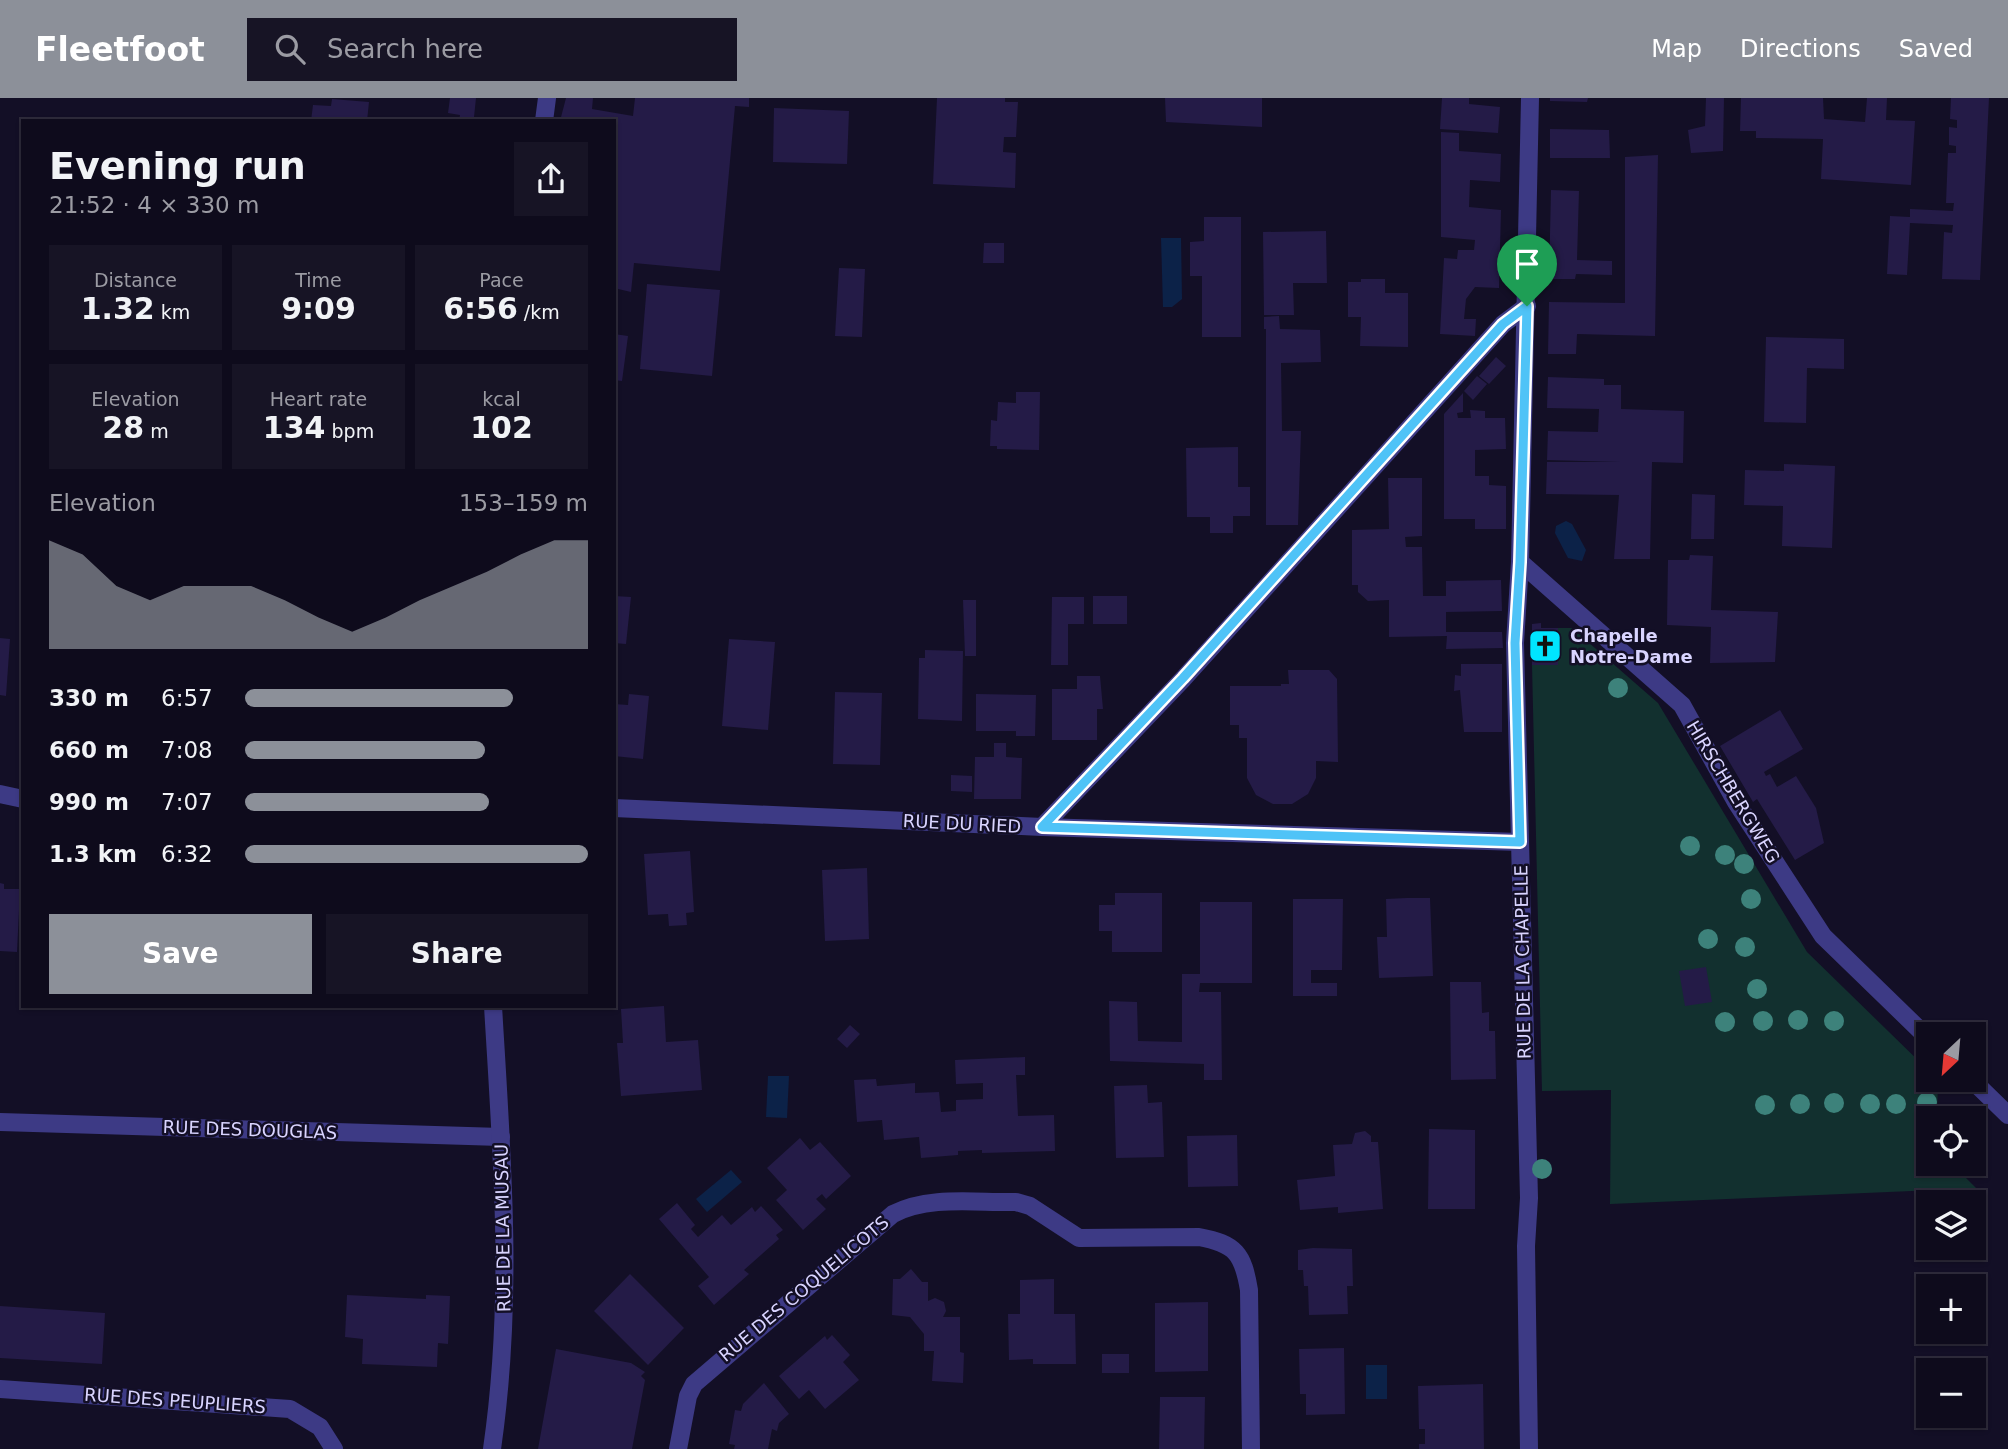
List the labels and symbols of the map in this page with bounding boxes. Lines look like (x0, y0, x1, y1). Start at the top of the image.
pin (1497, 234, 1557, 306)
place label: Chapelle Notre-Dame (1570, 625, 1693, 667)
church icon: Chapelle Notre-Dame (1526, 627, 1564, 665)
street label: HIRSCHBERGWEG (1683, 717, 1784, 867)
street label: RUE DU RIED (902, 810, 1022, 837)
street label: RUE DE LA CHAPELLE (1510, 865, 1535, 1059)
north arrow (1916, 1022, 1986, 1092)
street label: RUE DES DOUGLAS (162, 1116, 338, 1143)
street label: RUE DE LA MUSAU (491, 1144, 514, 1312)
street label: RUE DES COQUELICOTS (715, 1211, 893, 1366)
street label: RUE DES PEUPLIERS (83, 1384, 267, 1417)

